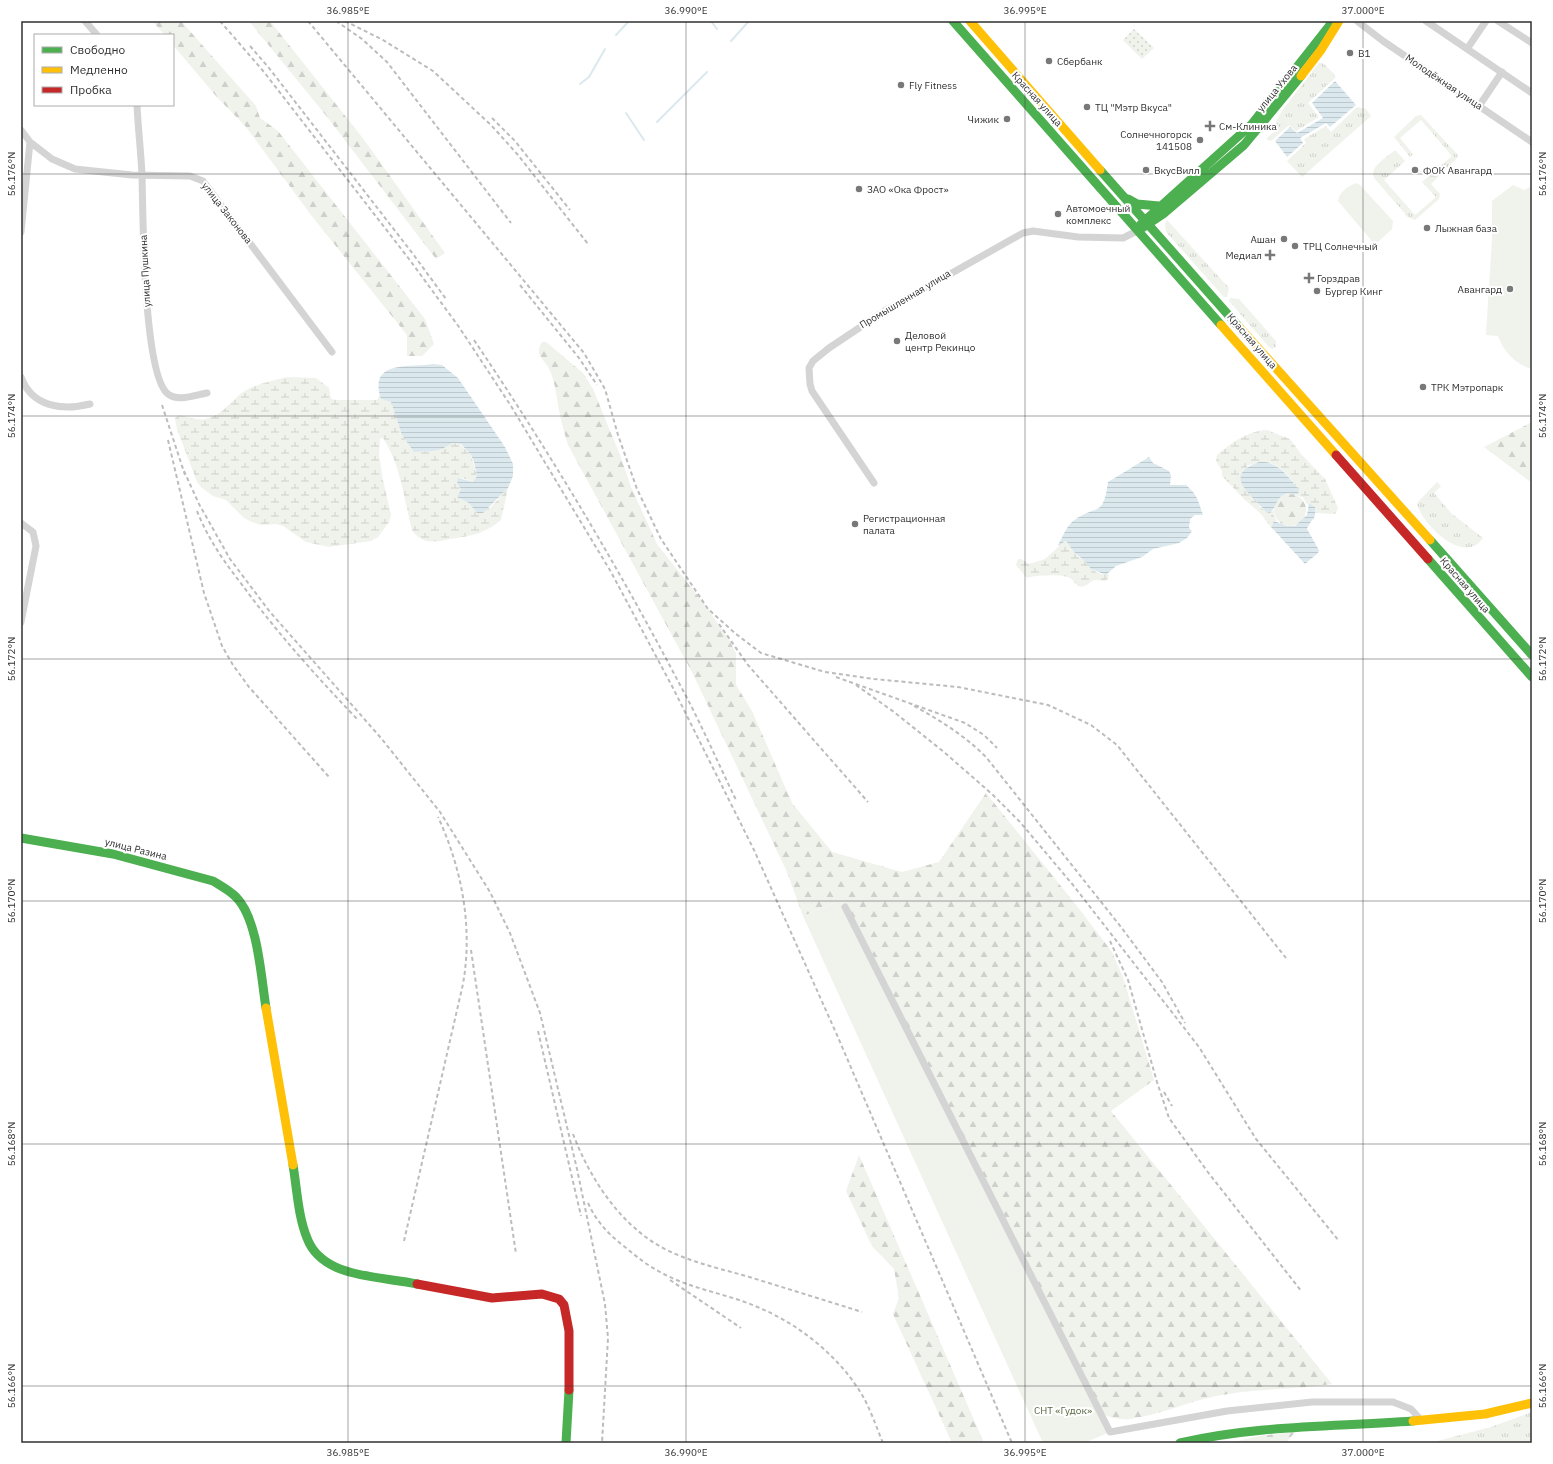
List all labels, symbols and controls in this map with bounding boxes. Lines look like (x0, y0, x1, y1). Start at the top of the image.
text: 36.985°E (326, 4, 370, 17)
text: 36.990°E (664, 4, 708, 17)
text: 36.995°E (1003, 4, 1047, 17)
text: 37.000°E (1341, 4, 1385, 17)
legend (34, 34, 174, 106)
text: Свободно (70, 42, 126, 57)
place label: В1 (1358, 47, 1371, 60)
marker: В1 (1345, 48, 1355, 58)
street label: Молодёжная улица (1403, 51, 1486, 113)
place label: Сбербанк (1057, 55, 1103, 68)
marker: Сбербанк (1044, 56, 1054, 66)
street label: улица Ухова (1254, 61, 1300, 114)
text: Медленно (70, 62, 128, 77)
street label: Красная улица (1009, 69, 1065, 130)
place label: Fly Fitness (909, 79, 957, 92)
marker: Fly Fitness (896, 80, 906, 90)
text: Пробка (70, 82, 112, 97)
place label: ТЦ "Мэтр Вкуса" (1095, 101, 1172, 114)
marker: ТЦ "Мэтр Вкуса" (1082, 102, 1092, 112)
place label: Чижик (968, 113, 999, 126)
marker: Чижик (1002, 114, 1012, 124)
marker: См-Клиника (1204, 120, 1216, 132)
place label: См-Клиника (1219, 120, 1278, 133)
place label: Солнечногорск 141508 (1120, 128, 1192, 153)
marker: Солнечногорск 141508 (1195, 135, 1205, 145)
text: 56.176°N (5, 152, 18, 196)
text: 56.176°N (1536, 152, 1549, 196)
place label: ВкусВилл (1154, 164, 1200, 177)
place label: ФОК Авангард (1423, 164, 1492, 177)
marker: ВкусВилл (1141, 165, 1151, 175)
marker: ФОК Авангард (1410, 165, 1420, 175)
street label: улица Законова (199, 180, 255, 247)
place label: ЗАО «Ока Фрост» (867, 183, 949, 196)
marker: ЗАО «Ока Фрост» (854, 184, 864, 194)
place label: Автомоечный комплекс (1066, 202, 1131, 227)
marker: Автомоечный комплекс (1053, 209, 1063, 219)
place label: Лыжная база (1435, 222, 1498, 235)
marker: Лыжная база (1422, 223, 1432, 233)
place label: Ашан (1250, 233, 1276, 246)
street label: улица Пушкина (137, 234, 153, 308)
marker: Ашан (1279, 234, 1289, 244)
place label: ТРЦ Солнечный (1303, 240, 1378, 253)
marker: ТРЦ Солнечный (1290, 241, 1300, 251)
place label: Медиал (1225, 249, 1262, 262)
marker: Медиал (1265, 250, 1275, 260)
street label: Промышленная улица (857, 266, 954, 331)
place label: Горздрав (1317, 272, 1360, 285)
marker: Горздрав (1304, 273, 1314, 283)
place label: Авангард (1458, 283, 1502, 296)
marker: Авангард (1505, 284, 1515, 294)
place label: Бургер Кинг (1325, 285, 1383, 298)
marker: Бургер Кинг (1312, 286, 1322, 296)
street label: Красная улица (1224, 311, 1280, 372)
place label: Деловой центр Рекинцо (905, 329, 976, 354)
marker: Деловой центр Рекинцо (892, 336, 902, 346)
place label: ТРК Мэтропарк (1431, 381, 1504, 394)
marker: ТРК Мэтропарк (1418, 382, 1428, 392)
text: 56.174°N (5, 394, 18, 438)
text: 56.174°N (1536, 394, 1549, 438)
place label: Регистрационная палата (863, 512, 945, 537)
marker: Регистрационная палата (850, 519, 860, 529)
street label: Красная улица (1437, 555, 1493, 616)
text: 56.172°N (5, 637, 18, 681)
text: 56.172°N (1536, 637, 1549, 681)
street label: улица Разина (104, 835, 169, 863)
text: 56.170°N (5, 879, 18, 923)
text: 56.170°N (1536, 879, 1549, 923)
text: 56.168°N (5, 1122, 18, 1166)
text: 56.168°N (1536, 1122, 1549, 1166)
text: 56.166°N (5, 1364, 18, 1408)
text: 56.166°N (1536, 1364, 1549, 1408)
park label: СНТ «Гудок» (1034, 1404, 1092, 1417)
text: 36.985°E (326, 1446, 370, 1459)
text: 36.990°E (664, 1446, 708, 1459)
text: 36.995°E (1003, 1446, 1047, 1459)
text: 37.000°E (1341, 1446, 1385, 1459)

